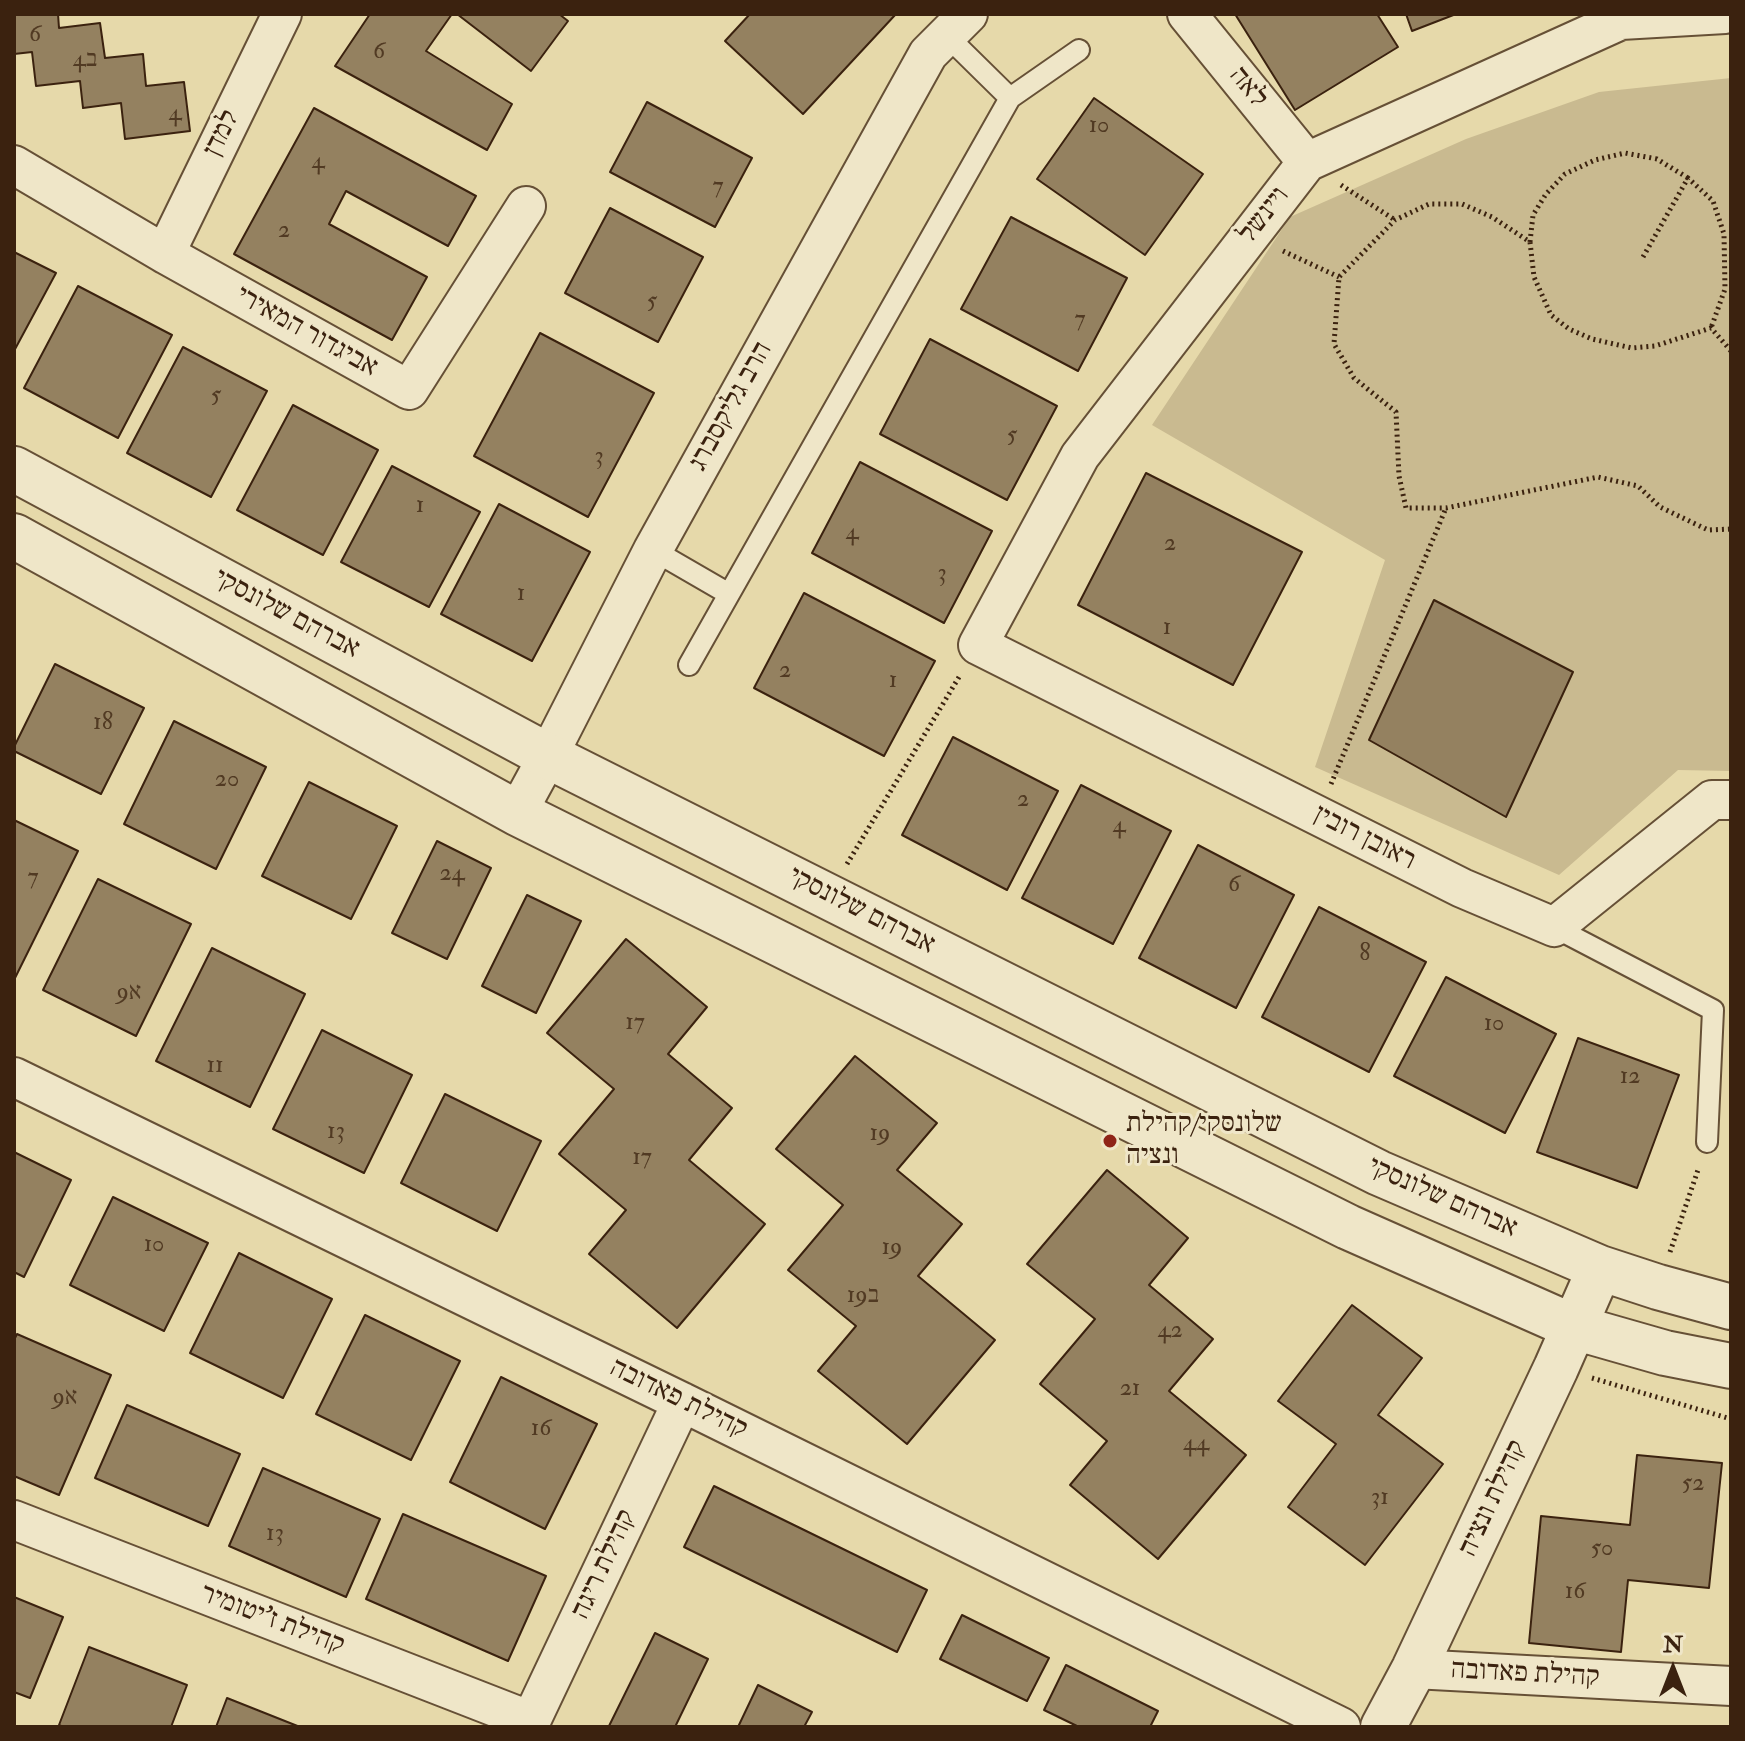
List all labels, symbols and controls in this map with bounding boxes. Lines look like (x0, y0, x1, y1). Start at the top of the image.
house number: 6 (29, 22, 41, 50)
house number: 6 (373, 39, 385, 67)
house number: 4ב (73, 47, 97, 75)
street label: לאה (1220, 61, 1274, 115)
house number: 4 (169, 101, 181, 129)
street label: למדן (197, 105, 249, 163)
house number: 10 (1089, 113, 1109, 141)
house number: 4 (312, 149, 324, 177)
house number: 7 (712, 174, 724, 202)
street label: ויינשל (1232, 181, 1298, 251)
house number: 2 (278, 218, 290, 246)
street label: אביגדור המאירי (229, 280, 383, 386)
house number: 5 (647, 289, 657, 317)
house number: 7 (1074, 307, 1086, 335)
street label: הרב גליקסברג (683, 337, 781, 477)
house number: 5 (211, 383, 221, 411)
house number: 5 (1007, 423, 1017, 451)
house number: 3 (594, 444, 604, 472)
house number: 1 (416, 493, 424, 521)
house number: 4 (846, 520, 858, 548)
house number: 2 (1164, 531, 1176, 559)
house number: 3 (937, 561, 947, 589)
street label: אברהם שלונסקי (207, 562, 365, 668)
house number: 1 (517, 581, 525, 609)
house number: 1 (1163, 615, 1171, 643)
house number: 2 (779, 658, 791, 686)
house number: 1 (889, 668, 897, 696)
house number: 18 (93, 710, 113, 738)
house number: 20 (215, 767, 239, 795)
house number: 2 (1017, 787, 1029, 815)
street label: ראובן רובין (1307, 799, 1421, 879)
house number: 4 (1113, 813, 1125, 841)
house number: 24 (439, 861, 465, 889)
street label: אברהם שלונסקי (782, 861, 940, 963)
house number: 7 (27, 865, 39, 893)
house number: 6 (1228, 872, 1240, 900)
house number: 8 (1359, 941, 1371, 969)
house number: 9א (116, 980, 142, 1008)
house number: 17 (625, 1010, 645, 1038)
house number: 10 (1484, 1011, 1504, 1039)
house number: 11 (206, 1053, 224, 1081)
house number: 12 (1620, 1064, 1640, 1092)
place label: שלונסקי/קהילת ונציה (1126, 1108, 1282, 1174)
house number: 13 (327, 1119, 345, 1147)
house number: 19 (870, 1121, 890, 1149)
marker: שלונסקי/קהילת ונציה (1101, 1132, 1119, 1150)
house number: 17 (632, 1145, 652, 1173)
street label: אברהם שלונסקי (1362, 1151, 1522, 1247)
house number: 10 (144, 1232, 164, 1260)
house number: 19 (882, 1235, 902, 1263)
house number: 19ב (847, 1283, 879, 1311)
house number: 42 (1157, 1318, 1183, 1346)
street label: קהילת פאדובה (604, 1352, 752, 1448)
house number: 21 (1120, 1376, 1140, 1404)
house number: 9א (52, 1385, 78, 1413)
house number: 16 (531, 1416, 551, 1444)
house number: 44 (1183, 1431, 1209, 1459)
street label: קהילת ונציה (1452, 1435, 1536, 1563)
house number: 52 (1682, 1471, 1704, 1499)
house number: 31 (1371, 1485, 1389, 1513)
street label: קהילת ריגה (565, 1505, 645, 1625)
house number: 13 (266, 1521, 284, 1549)
house number: 50 (1591, 1536, 1613, 1564)
street label: קהילת ז'יטומיר (195, 1578, 349, 1664)
house number: 16 (1565, 1579, 1585, 1607)
north arrow (1633, 1629, 1713, 1709)
text: N (1663, 1631, 1683, 1659)
street label: קהילת פאדובה (1450, 1654, 1600, 1696)

